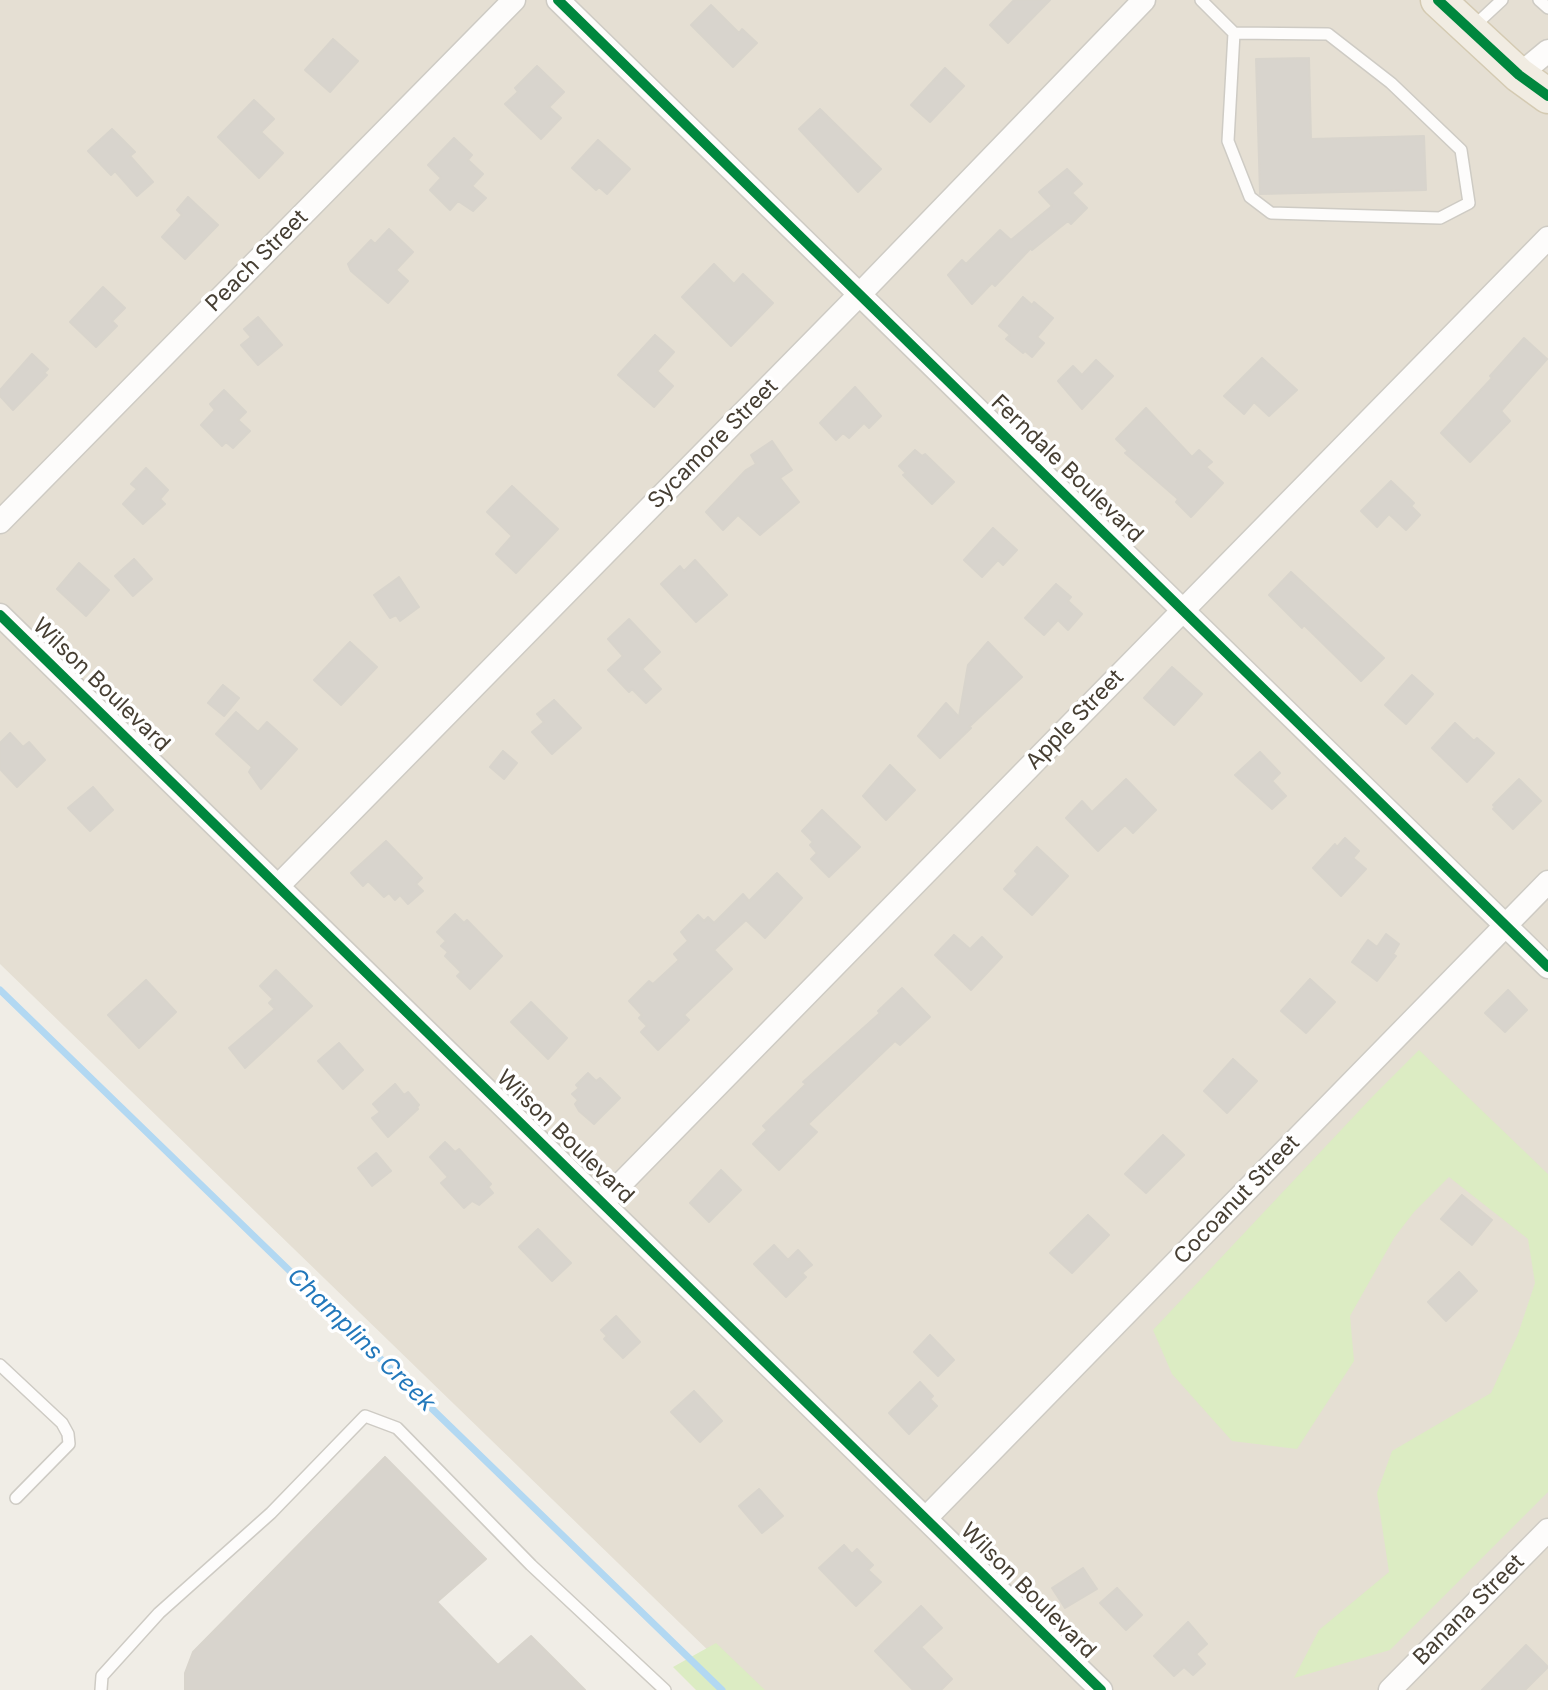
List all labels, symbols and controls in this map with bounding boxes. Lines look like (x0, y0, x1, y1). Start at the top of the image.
street label: Peach Street (201, 205, 313, 317)
street label: Sycamore Street (643, 374, 783, 514)
street label: Ferndale Boulevard (986, 390, 1148, 548)
street label: Wilson Boulevard (27, 613, 175, 757)
street label: Apple Street (1021, 665, 1129, 775)
street label: Wilson Boulevard (491, 1065, 639, 1209)
street label: Cocoanut Street (1169, 1130, 1305, 1270)
water label: Champlins Creek (281, 1262, 441, 1418)
street label: Wilson Boulevard (955, 1518, 1101, 1664)
street label: Banana Street (1408, 1549, 1530, 1671)

